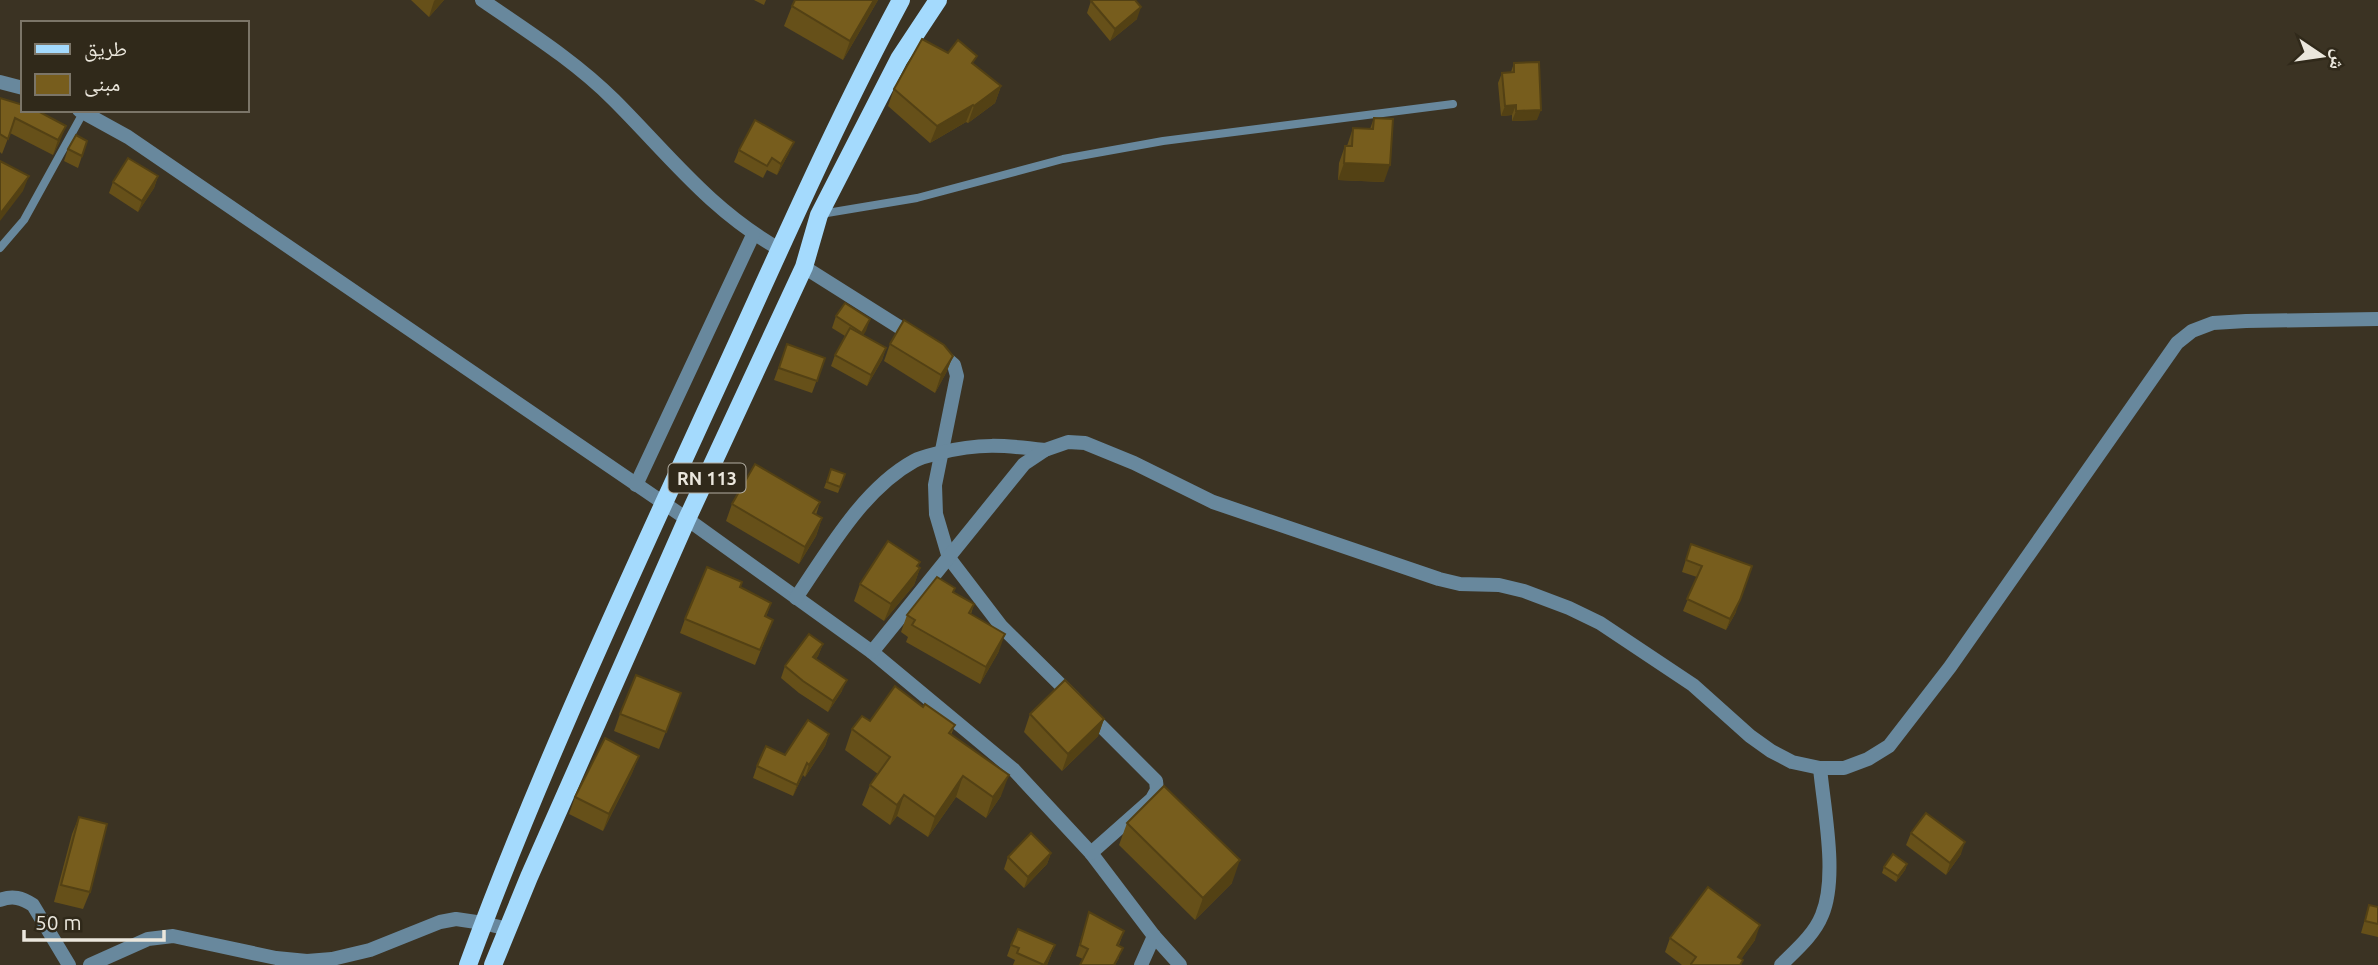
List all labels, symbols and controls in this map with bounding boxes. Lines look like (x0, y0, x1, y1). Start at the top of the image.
legend (21, 21, 248, 112)
north arrow (2287, 21, 2357, 91)
text: طريق (84, 36, 127, 62)
text: ش (2325, 47, 2352, 72)
text: مبنى (84, 71, 120, 97)
road number: RN 113 (668, 464, 746, 492)
scale bar (24, 898, 164, 942)
text: 50 m (35, 910, 82, 934)

